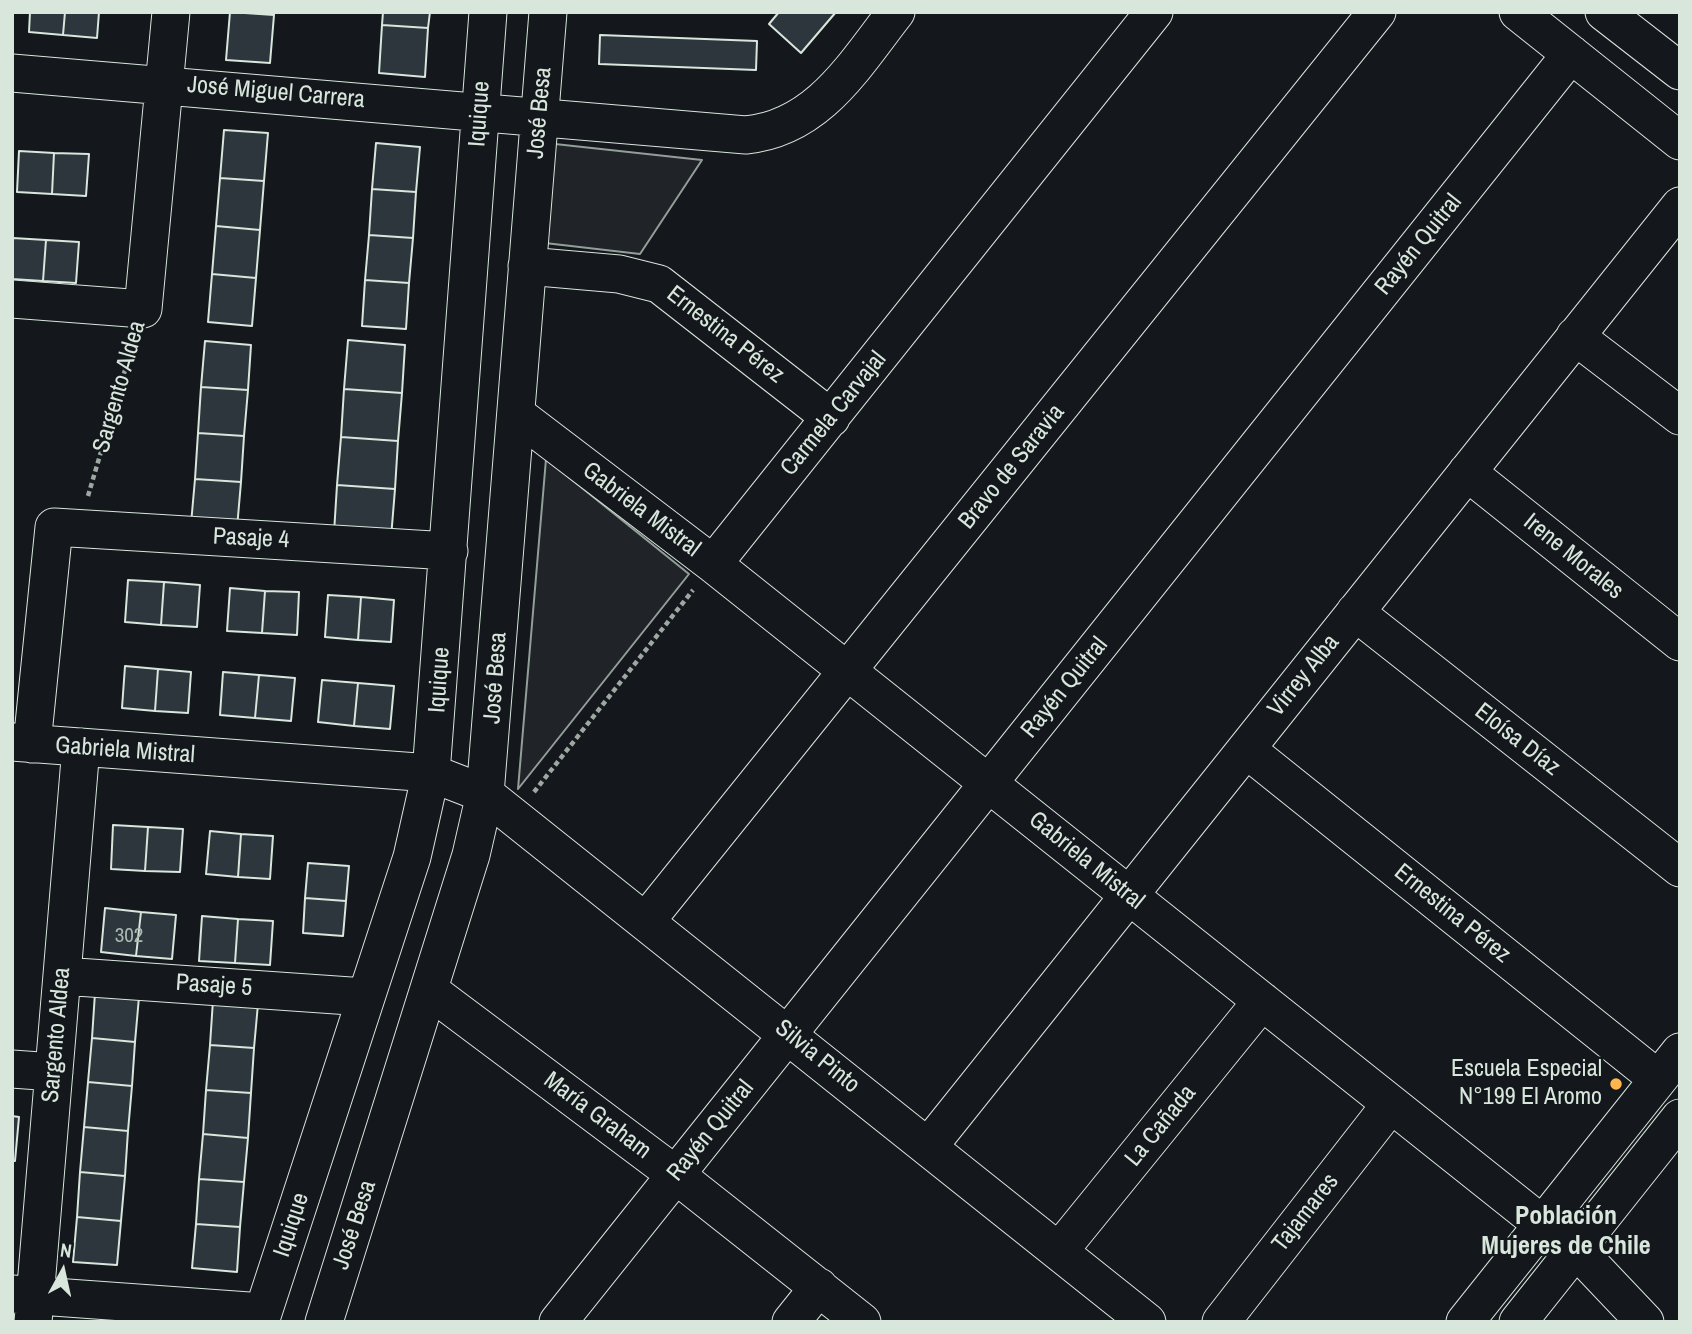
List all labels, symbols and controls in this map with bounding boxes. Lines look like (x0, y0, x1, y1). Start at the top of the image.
street label: José Besa (522, 66, 558, 160)
street label: José Miguel Carrera (186, 71, 366, 115)
street label: Iquique (463, 80, 497, 148)
street label: Rayén Quitral (1370, 189, 1468, 301)
street label: Ernestina Pérez (661, 280, 789, 390)
street label: Sargento Aldea (87, 318, 153, 456)
street label: Carmela Carvajal (775, 346, 893, 482)
street label: Bravo de Saravia (953, 399, 1071, 535)
street label: Gabriela Mistral (576, 456, 706, 564)
street label: Irene Morales (1517, 508, 1629, 606)
street label: Pasaje 4 (212, 523, 290, 555)
street label: Virrey Alba (1262, 629, 1346, 723)
street label: José Besa (478, 631, 514, 725)
street label: Rayén Quitral (1016, 632, 1114, 744)
street label: Iquique (423, 646, 457, 714)
street label: Eloísa Díaz (1468, 698, 1566, 782)
street label: Gabriela Mistral (54, 732, 196, 770)
street label: Gabriela Mistral (1023, 806, 1149, 916)
street label: Ernestina Pérez (1388, 858, 1516, 970)
house number: 302 (115, 923, 143, 949)
street label: Sargento Aldea (37, 966, 77, 1104)
street label: Pasaje 5 (175, 969, 253, 1003)
street label: Silvia Pinto (769, 1014, 865, 1100)
place label: Escuela Especial N°199 El Aromo (1451, 1056, 1602, 1112)
street label: María Graham (538, 1066, 656, 1166)
street label: Rayén Quitral (662, 1075, 760, 1187)
marker: Escuela Especial N°199 El Aromo (1608, 1076, 1624, 1092)
street label: La Cañada (1120, 1080, 1202, 1172)
street label: Tajamares (1267, 1168, 1345, 1258)
street label: José Besa (327, 1177, 383, 1273)
street label: Iquique (268, 1189, 316, 1261)
district label: Población Mujeres de Chile (1481, 1201, 1651, 1262)
north arrow (28, 1236, 98, 1306)
text: N (59, 1237, 73, 1264)

